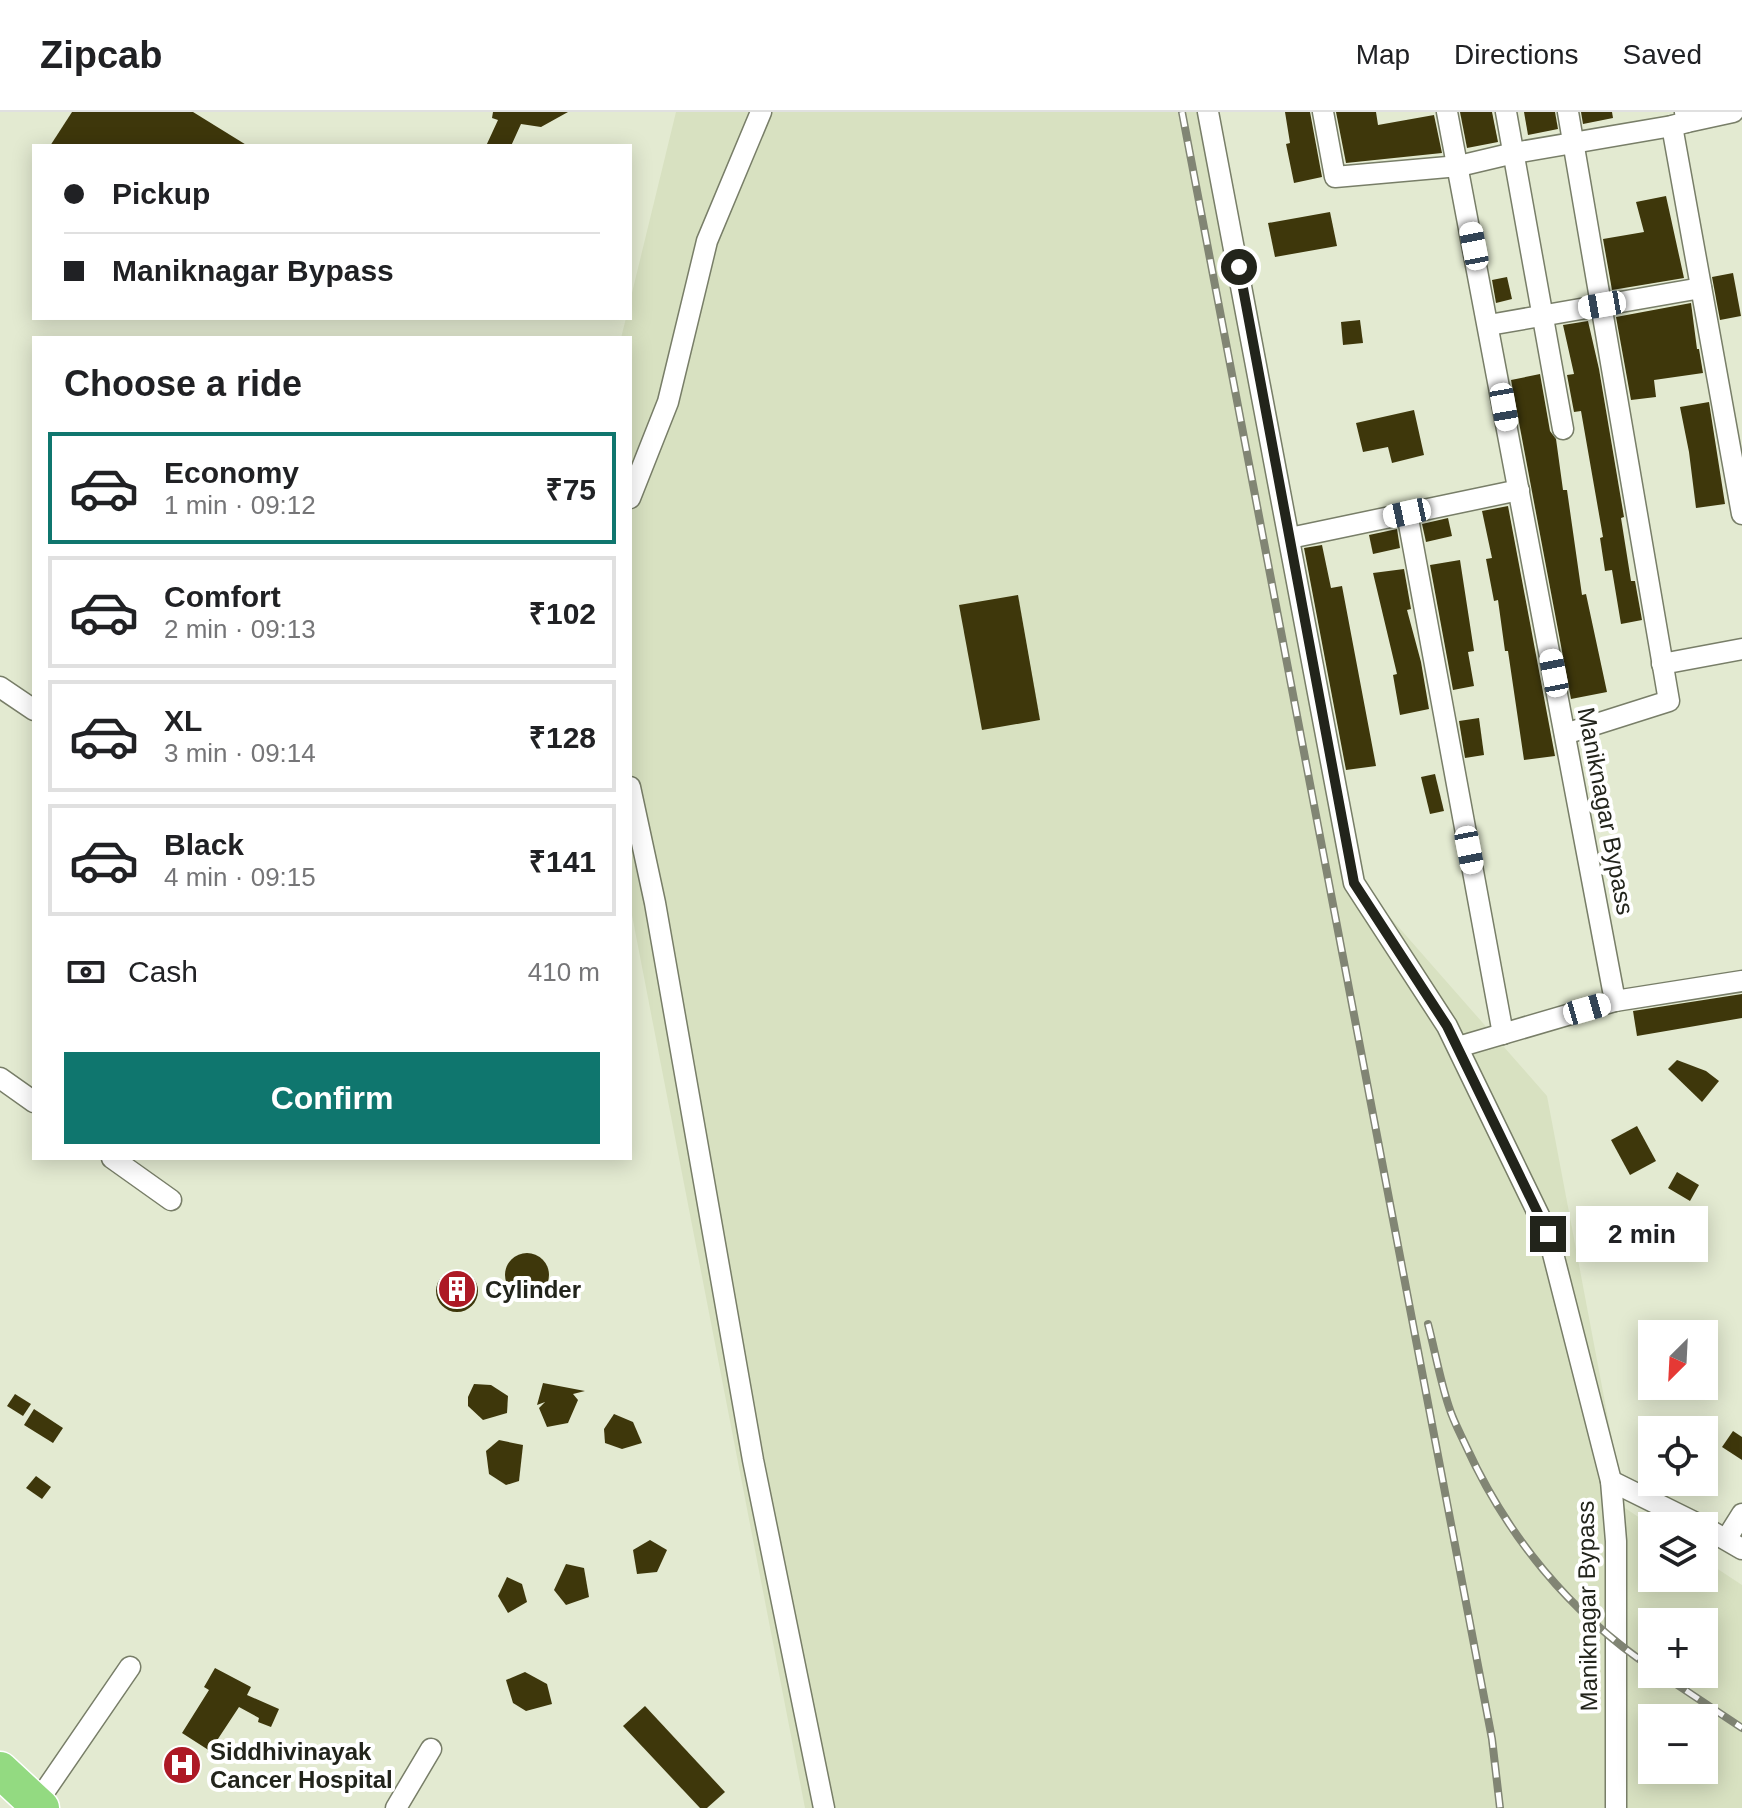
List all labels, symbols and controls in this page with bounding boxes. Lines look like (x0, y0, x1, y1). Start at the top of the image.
text: Zipcab (40, 34, 162, 76)
text: Map (1356, 39, 1410, 70)
text: Directions (1454, 39, 1579, 70)
text: Saved (1623, 39, 1702, 70)
text: Pickup (112, 177, 210, 210)
car (1458, 220, 1490, 272)
route start (1221, 249, 1257, 285)
text: Maniknagar Bypass (112, 254, 394, 287)
car (1576, 289, 1628, 321)
text: Choose a ride (64, 363, 302, 404)
car (1488, 381, 1520, 433)
icon: car (68, 452, 140, 524)
text: Economy (164, 456, 299, 489)
text: ₹75 (545, 473, 596, 506)
text: 1 min · 09:12 (164, 490, 316, 520)
car (1381, 496, 1433, 530)
icon: car (68, 576, 140, 648)
text: Comfort (164, 580, 281, 613)
text: ₹102 (529, 597, 596, 630)
text: 2 min · 09:13 (164, 614, 316, 644)
car (1538, 647, 1570, 699)
icon: car (68, 700, 140, 772)
text: XL (164, 704, 202, 737)
street label: Maniknagar Bypass (1573, 705, 1639, 917)
text: ₹128 (529, 721, 596, 754)
text: 3 min · 09:14 (164, 738, 316, 768)
icon: car (68, 824, 140, 896)
car (1453, 824, 1485, 876)
text: Black (164, 828, 244, 861)
text: ₹141 (529, 845, 596, 878)
text: 4 min · 09:15 (164, 862, 316, 892)
icon: cash (64, 950, 108, 994)
text: Cash (128, 955, 198, 988)
text: 410 m (528, 957, 600, 987)
car (1561, 991, 1613, 1027)
button: Confirm (64, 1052, 600, 1144)
callout: 2 min (1576, 1206, 1708, 1262)
route end (1530, 1216, 1566, 1252)
text: 2 min (1608, 1219, 1676, 1249)
building icon: Cylinder (436, 1268, 478, 1310)
place label: Cylinder (485, 1276, 581, 1303)
north arrow (1638, 1320, 1718, 1400)
map controls (1638, 1320, 1718, 1784)
button: locate (1638, 1416, 1718, 1496)
street label: Maniknagar Bypass (1572, 1500, 1602, 1712)
button: layers (1638, 1512, 1718, 1592)
button: + (1638, 1608, 1718, 1688)
button: − (1638, 1704, 1718, 1784)
place label: Siddhivinayak Cancer Hospital (210, 1738, 393, 1793)
hospital icon: Siddhivinayak Cancer Hospital (161, 1744, 203, 1786)

